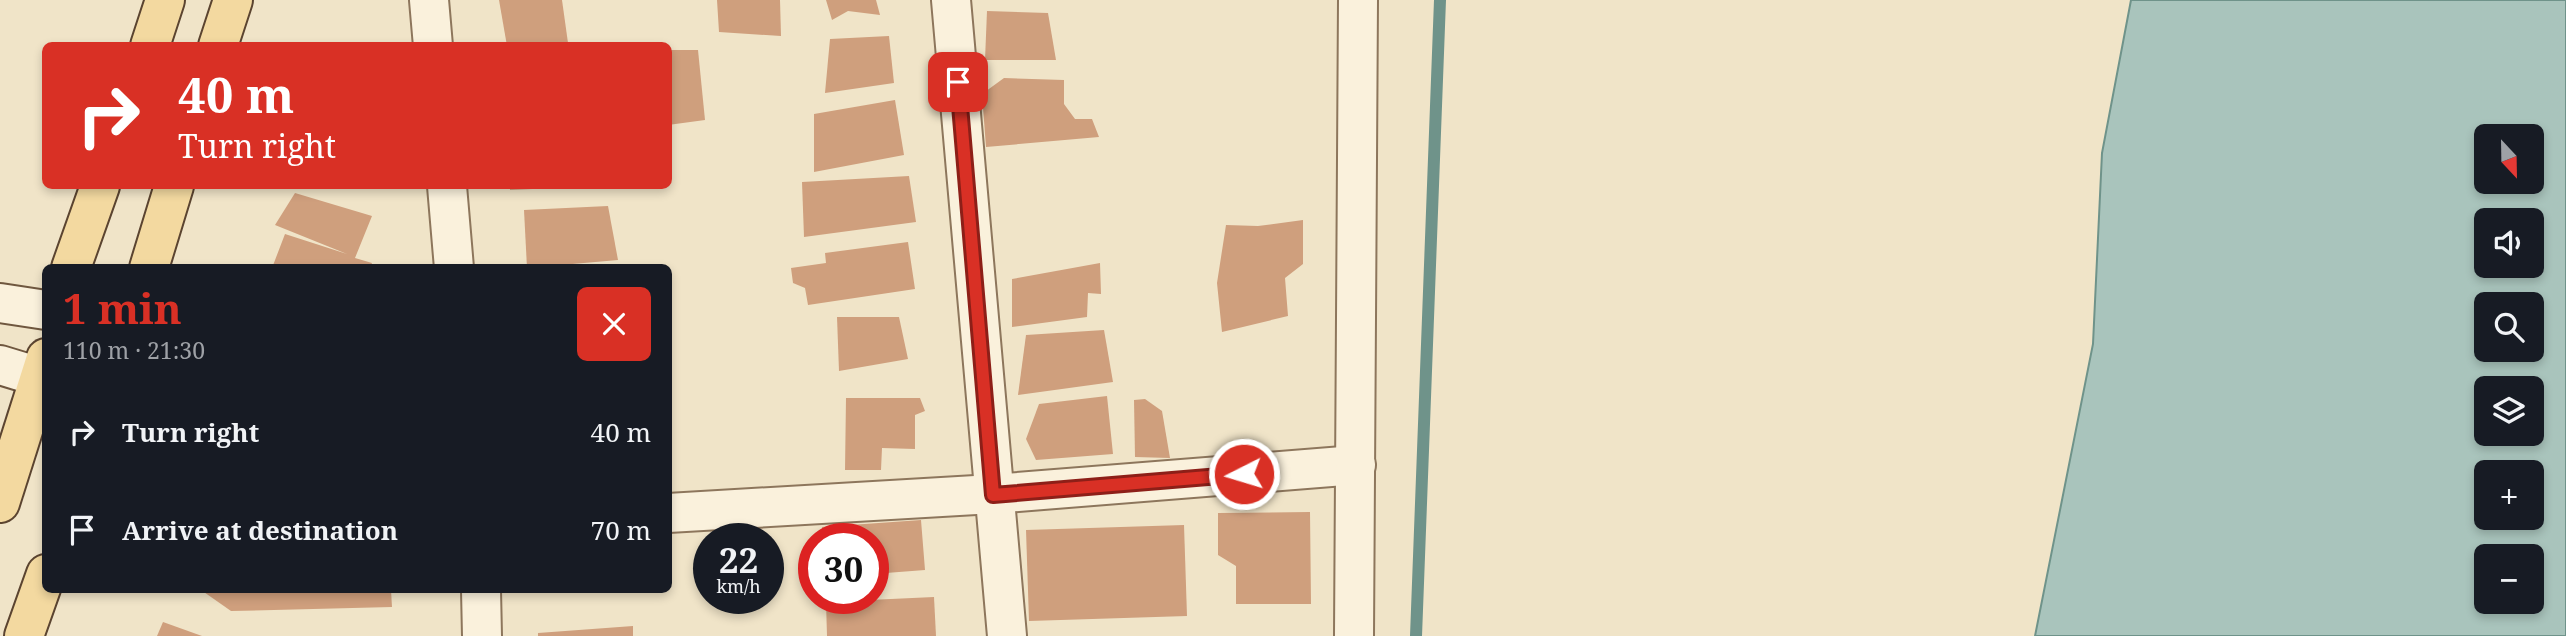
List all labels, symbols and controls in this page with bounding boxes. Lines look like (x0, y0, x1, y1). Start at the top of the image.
pin (928, 52, 988, 112)
text: 40 m (178, 61, 294, 127)
icon: arrive (939, 63, 977, 101)
icon: right (63, 70, 154, 161)
text: Turn right (178, 124, 336, 167)
north arrow (2474, 124, 2544, 194)
map controls (2474, 124, 2544, 614)
button: sound (2474, 208, 2544, 278)
text: 1 min (63, 279, 182, 336)
button: close (577, 287, 651, 361)
button: search (2474, 292, 2544, 362)
text: 110 m · 21:30 (63, 334, 205, 366)
button: layers (2474, 376, 2544, 446)
icon: right (63, 413, 101, 451)
text: Turn right (122, 414, 259, 450)
text: 40 m (591, 414, 651, 450)
position arrow (1207, 437, 1281, 511)
button: + (2474, 460, 2544, 530)
icon: arrive (63, 511, 101, 549)
text: Arrive at destination (122, 512, 398, 548)
text: 70 m (591, 512, 651, 548)
speed limit sign: 30 (798, 523, 889, 614)
text: 22 (719, 536, 758, 583)
button: − (2474, 544, 2544, 614)
text: km/h (716, 574, 761, 598)

